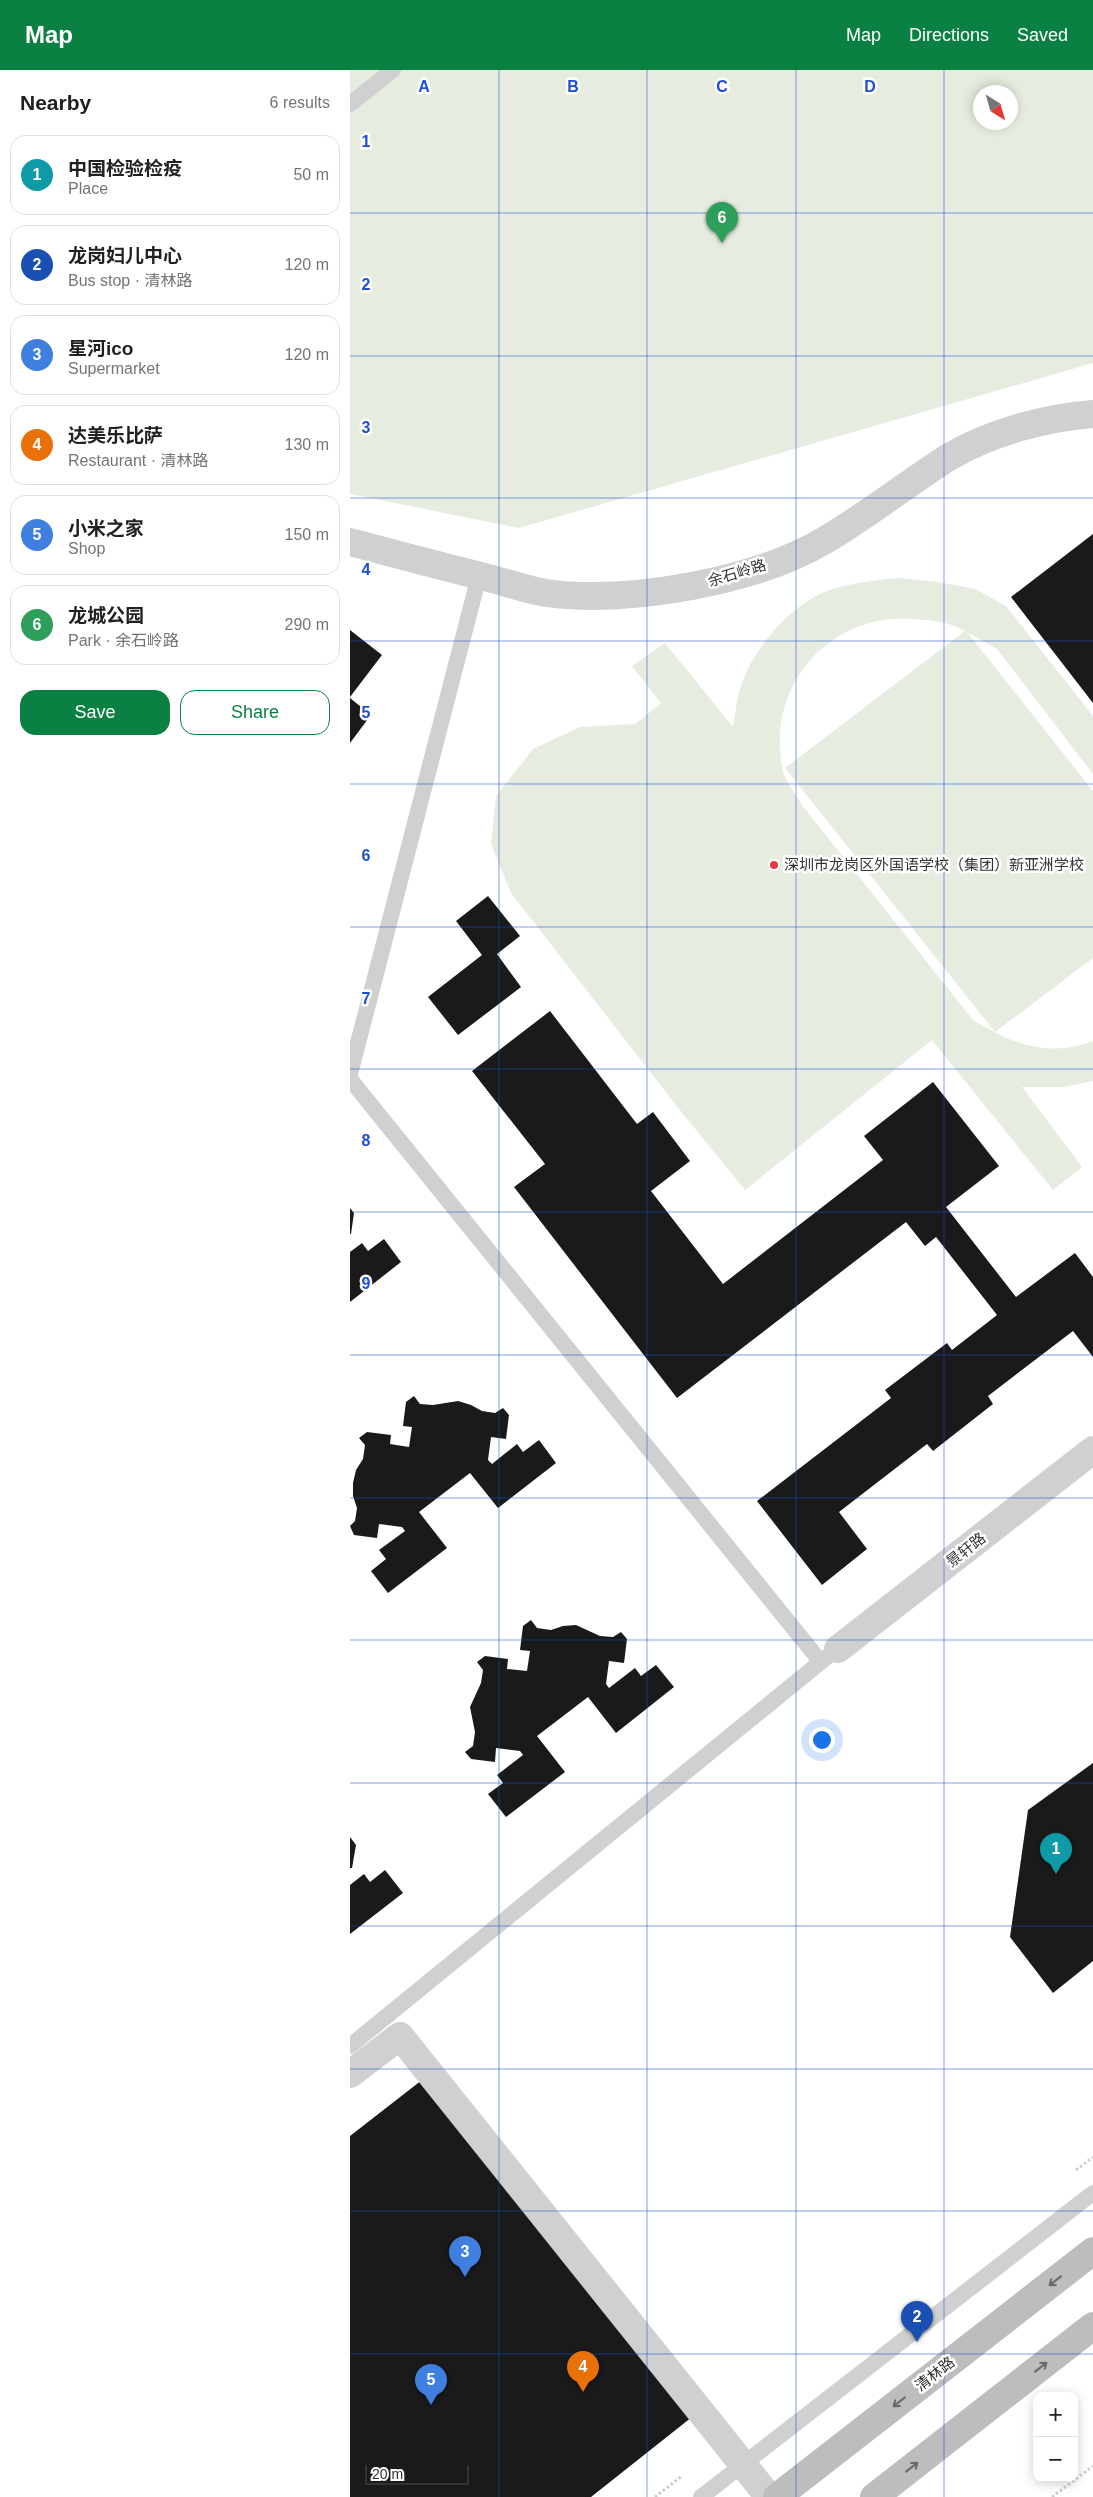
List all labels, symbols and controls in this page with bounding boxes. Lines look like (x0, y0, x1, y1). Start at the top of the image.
text: Map (25, 21, 73, 48)
text: Map (846, 25, 881, 45)
text: Directions (909, 25, 989, 45)
text: Saved (1017, 25, 1068, 45)
text: A (418, 78, 430, 95)
text: B (567, 78, 579, 95)
text: C (716, 78, 728, 95)
text: D (864, 78, 876, 95)
north arrow (973, 85, 1018, 130)
text: Nearby (20, 91, 91, 114)
text: 6 results (270, 94, 330, 111)
text: 1 (362, 133, 371, 150)
text: 中国检验检疫 (68, 158, 182, 179)
text: 1 (33, 166, 41, 183)
text: 50 m (293, 166, 329, 183)
text: Place (68, 180, 108, 197)
pin: 6 (706, 202, 738, 243)
text: 龙岗妇儿中心 (68, 245, 182, 266)
text: 2 (33, 256, 41, 273)
text: 120 m (285, 256, 329, 273)
text: Bus stop · 清林路 (68, 272, 192, 289)
text: 2 (362, 276, 371, 293)
text: 星河ico (68, 338, 133, 359)
text: 3 (33, 346, 41, 363)
text: 120 m (285, 346, 329, 363)
text: Supermarket (68, 360, 160, 377)
text: 3 (362, 419, 371, 436)
text: 达美乐比萨 (68, 425, 163, 446)
text: 4 (33, 436, 41, 453)
text: 130 m (285, 436, 329, 453)
text: Restaurant · 清林路 (68, 452, 209, 469)
text: 小米之家 (68, 518, 144, 539)
text: 5 (33, 526, 41, 543)
text: 150 m (285, 526, 329, 543)
text: Shop (68, 540, 105, 557)
street label: 余石岭路 (706, 556, 768, 589)
text: 4 (362, 561, 371, 578)
text: 龙城公园 (68, 605, 144, 626)
text: 6 (33, 616, 41, 633)
text: 290 m (285, 616, 329, 633)
text: Park · 余石岭路 (68, 632, 179, 649)
button: Save (20, 690, 170, 735)
button: Share (180, 690, 330, 735)
text: 5 (362, 704, 371, 721)
text: 6 (362, 847, 371, 864)
place label: 深圳市龙岗区外国语学校（集团）新亚洲学校 (784, 856, 1084, 873)
marker: 深圳市龙岗区外国语学校（集团）新亚洲学校 (768, 859, 780, 871)
text: 7 (362, 990, 371, 1007)
text: 8 (362, 1132, 371, 1149)
text: 9 (362, 1275, 371, 1292)
street label: 景轩路 (943, 1529, 989, 1570)
your location (809, 1727, 835, 1753)
pin: 1 (1040, 1833, 1072, 1874)
pin: 3 (449, 2236, 481, 2277)
one-way arrow (1048, 2275, 1061, 2286)
pin: 2 (901, 2301, 933, 2342)
pin: 4 (567, 2351, 599, 2392)
street label: 清林路 (912, 2353, 958, 2394)
one-way arrow (1034, 2362, 1047, 2373)
pin: 5 (415, 2364, 447, 2405)
map controls (1033, 2392, 1078, 2482)
button: + (1033, 2392, 1078, 2437)
one-way arrow (892, 2397, 906, 2407)
button: − (1033, 2437, 1078, 2482)
scale bar (365, 2462, 469, 2485)
one-way arrow (906, 2462, 919, 2473)
text: 20 m (372, 2466, 403, 2482)

